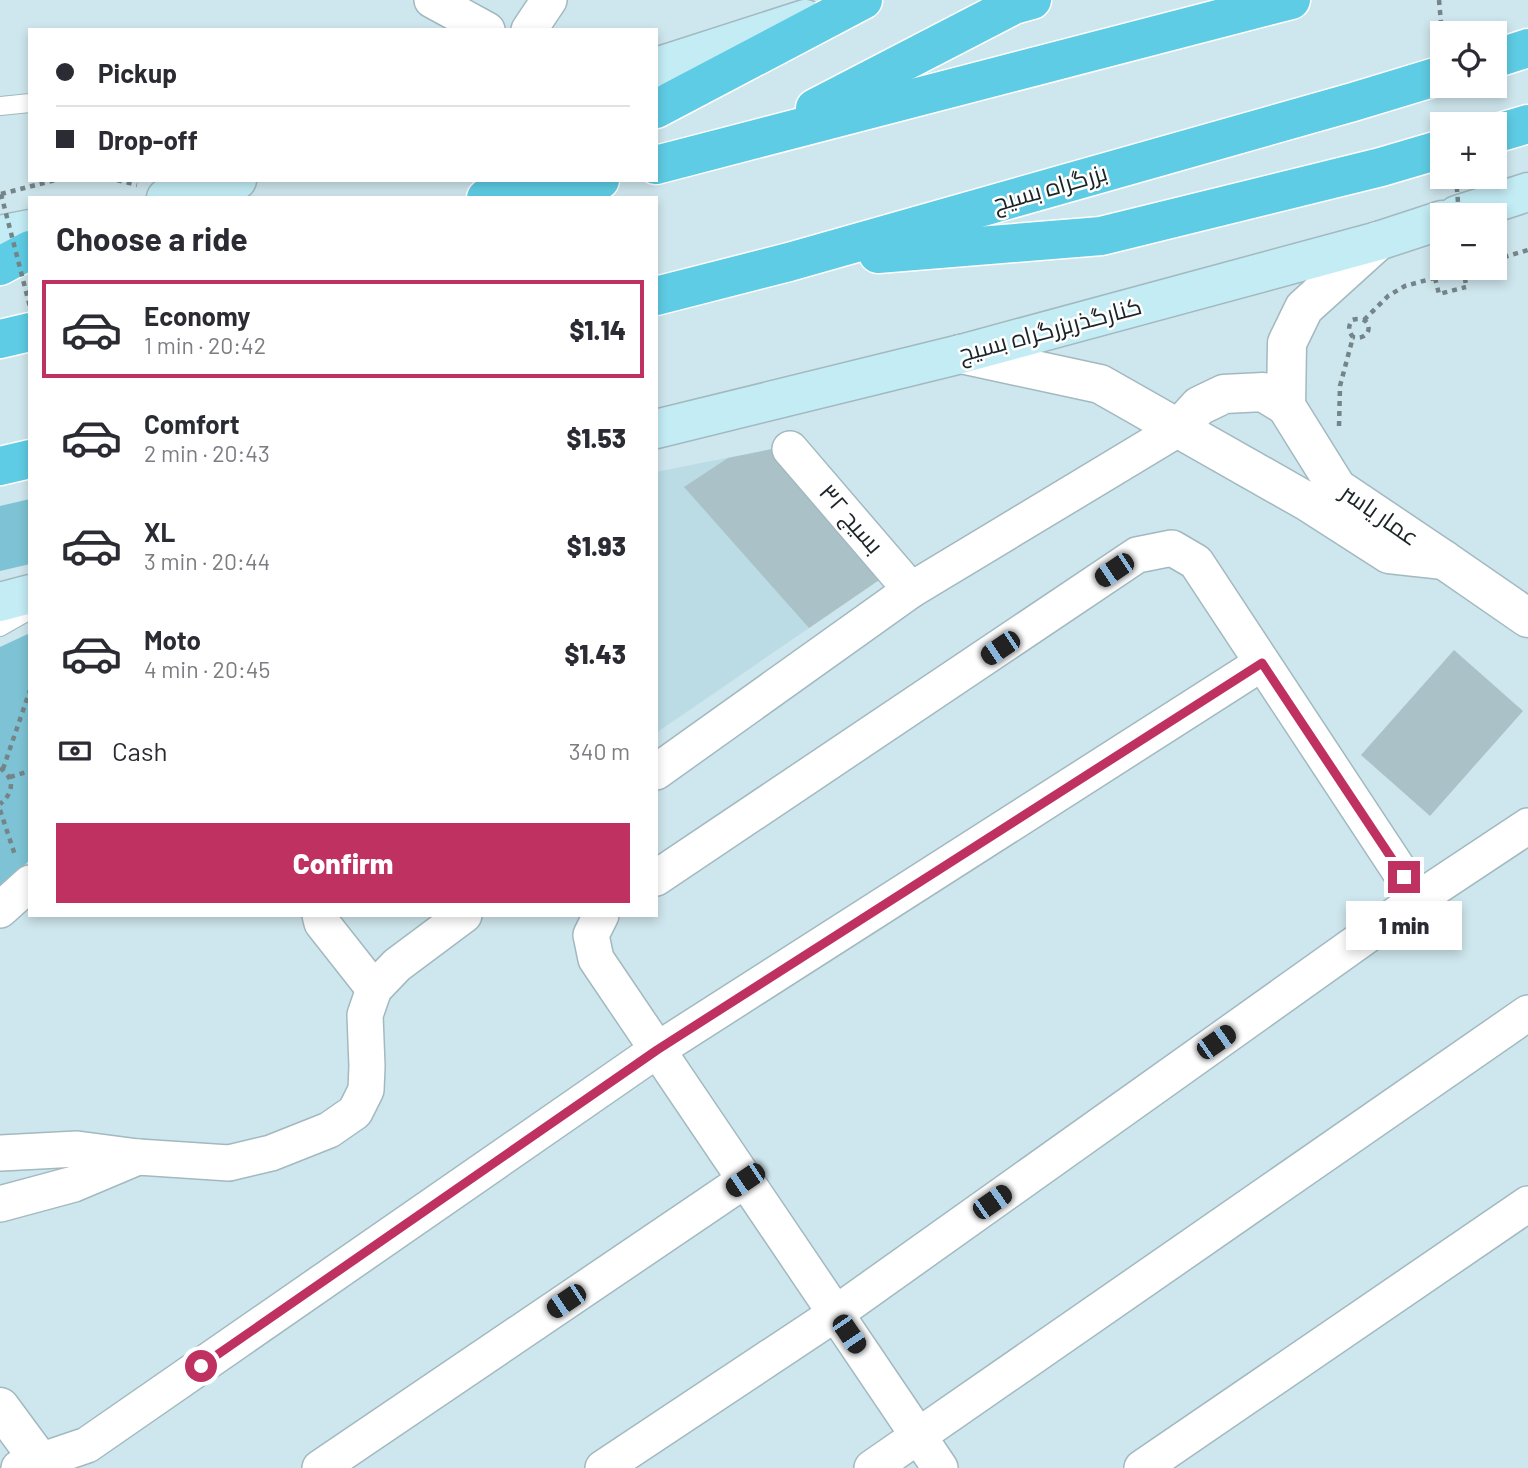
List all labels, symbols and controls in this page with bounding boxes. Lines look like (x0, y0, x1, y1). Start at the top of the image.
map controls (1430, 21, 1507, 280)
button: locate (1430, 21, 1507, 98)
text: Pickup (98, 57, 177, 88)
button: + (1430, 112, 1507, 189)
text: Drop-off (98, 124, 198, 155)
street label: بزرگراه بسیج (989, 156, 1111, 220)
button: − (1430, 203, 1507, 280)
text: Choose a ride (56, 219, 248, 257)
street label: کنارگذربزرگراه بسیج (955, 290, 1145, 370)
icon: car (60, 298, 123, 361)
text: Economy (144, 300, 250, 331)
text: $1.14 (569, 314, 626, 345)
text: 1 min · 20:42 (144, 331, 266, 359)
icon: car (60, 406, 123, 469)
text: Comfort (144, 408, 240, 439)
text: $1.53 (566, 422, 626, 453)
text: 2 min · 20:43 (144, 439, 270, 467)
street label: عمار یاسر (1335, 475, 1426, 551)
street label: بسیج ۳۲ (812, 477, 890, 561)
icon: car (60, 514, 123, 577)
text: XL (144, 516, 175, 547)
text: $1.93 (567, 530, 626, 561)
text: 3 min · 20:44 (144, 547, 270, 575)
car (1091, 550, 1138, 590)
icon: car (60, 622, 123, 685)
text: Moto (144, 624, 201, 655)
car (977, 628, 1024, 668)
text: $1.43 (564, 638, 626, 669)
text: 4 min · 20:45 (144, 655, 270, 683)
icon: cash (56, 732, 94, 770)
text: Cash (112, 735, 167, 766)
text: 340 m (569, 737, 630, 765)
button: Confirm (56, 823, 630, 903)
route end (1388, 861, 1420, 893)
callout: 1 min (1346, 902, 1462, 950)
text: 1 min (1379, 911, 1429, 939)
car (1193, 1021, 1240, 1063)
car (722, 1160, 769, 1200)
car (969, 1181, 1016, 1223)
car (543, 1281, 590, 1321)
car (829, 1311, 870, 1357)
route start (185, 1350, 217, 1382)

